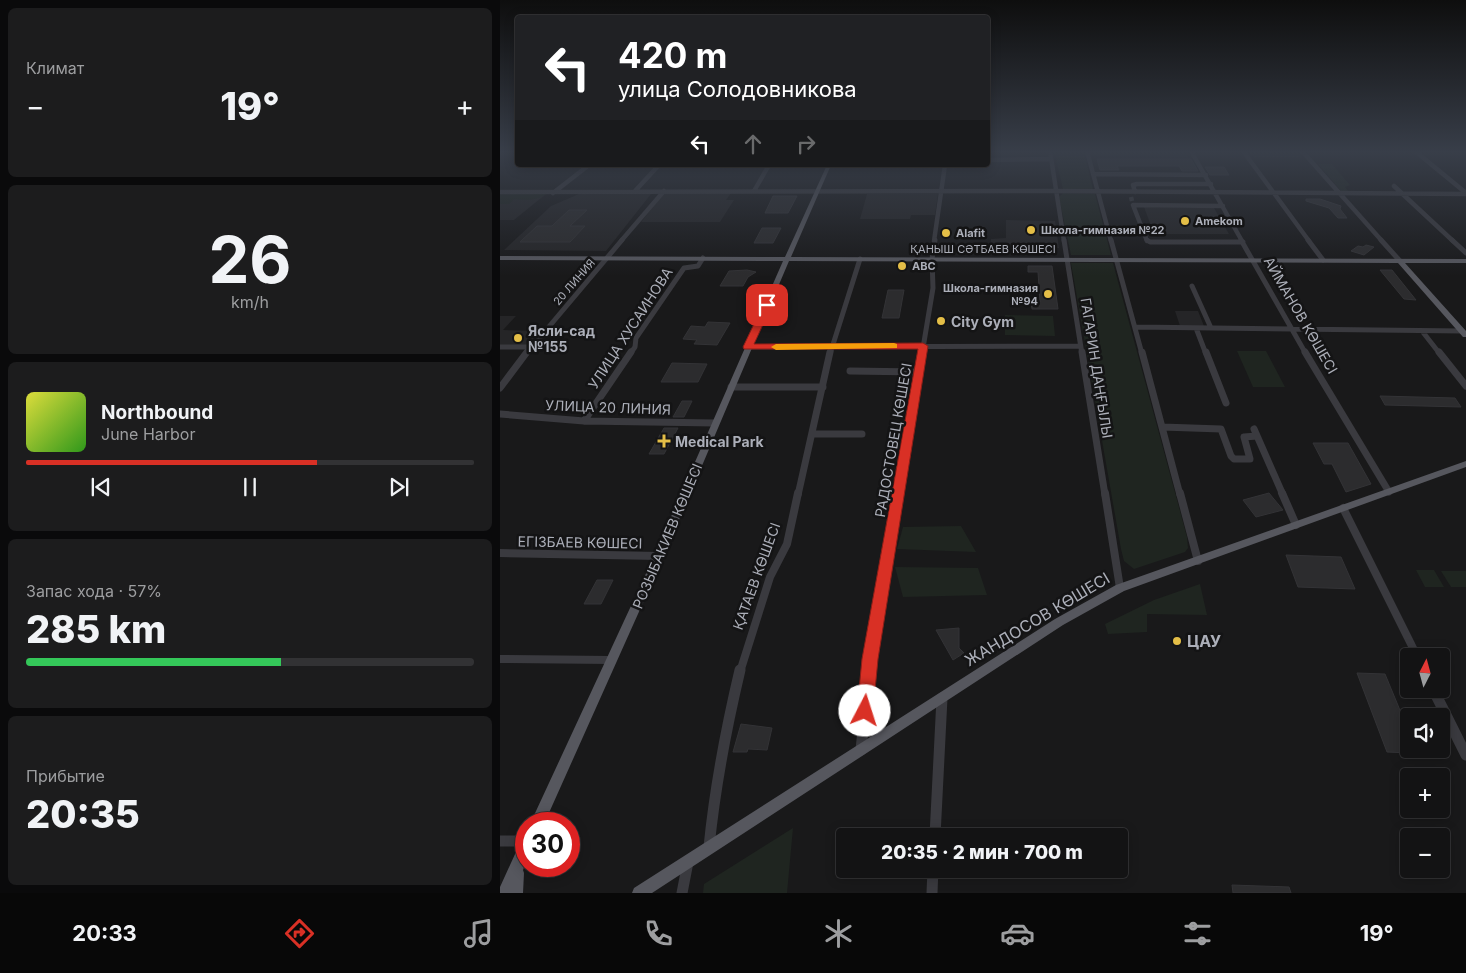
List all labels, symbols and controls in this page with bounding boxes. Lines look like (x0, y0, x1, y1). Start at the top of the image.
text: 420 m (618, 34, 728, 76)
icon: left (535, 35, 600, 100)
text: Климат (26, 58, 84, 78)
text: улица Солодовникова (618, 76, 857, 102)
text: 19° (220, 83, 280, 129)
text: − (26, 89, 45, 123)
text: + (455, 89, 474, 123)
icon: left (686, 130, 714, 158)
icon: ahead (739, 130, 767, 158)
icon: right (792, 130, 820, 158)
place label: Amekom (1195, 214, 1243, 228)
marker: Amekom (1179, 215, 1191, 227)
text: 26 (208, 220, 292, 299)
place label: Школа-гимназия №22 (1041, 223, 1165, 237)
marker: Школа-гимназия №22 (1025, 224, 1037, 236)
place label: Alafit (956, 226, 985, 240)
marker: Alafit (940, 227, 952, 239)
street label: ҚАНЫШ СӘТБАЕВ КӨШЕСІ (910, 242, 1056, 256)
street label: АЙМАНОВ КӨШЕСІ (1261, 253, 1342, 376)
street label: 20 ЛИНИЯ (550, 256, 598, 308)
place label: ABC (912, 259, 936, 273)
marker: ABC (896, 260, 908, 272)
street label: УЛИЦА ХУСАИНОВА (584, 264, 676, 392)
place label: Школа-гимназия №94 (943, 281, 1038, 308)
pin (746, 284, 788, 326)
marker: Школа-гимназия №94 (1042, 288, 1054, 300)
icon: arrive (753, 291, 781, 319)
text: km/h (231, 292, 269, 312)
street label: ГАГАРИН ДАҢҒЫЛЫ (1077, 297, 1117, 439)
place label: City Gym (951, 313, 1014, 330)
marker: City Gym (935, 315, 947, 327)
place label: Ясли-сад №155 (528, 322, 595, 355)
marker: Ясли-сад №155 (512, 332, 524, 344)
street label: РАДОСТОВЕЦ КӨШЕСІ (871, 362, 915, 518)
street label: УЛИЦА 20 ЛИНИЯ (545, 396, 671, 418)
text: Northbound (101, 401, 213, 424)
text: June Harbor (101, 424, 195, 444)
place label: Medical Park (675, 433, 765, 450)
marker: Medical Park (657, 434, 671, 448)
street label: РОЗЫБАКИЕВ КӨШЕСІ (629, 461, 705, 611)
icon: previous (87, 473, 115, 501)
icon: pause (236, 473, 264, 501)
icon: next (385, 473, 413, 501)
street label: ҚАТАЕВ КӨШЕСІ (729, 520, 783, 632)
street label: ЕГІЗБАЕВ КӨШЕСІ (518, 532, 642, 552)
street label: ЖАНДОСОВ КӨШЕСІ (961, 568, 1113, 670)
text: Запас хода · 57% (26, 581, 162, 601)
text: 285 km (26, 606, 166, 652)
place label: ЦАУ (1187, 631, 1221, 651)
marker: ЦАУ (1171, 635, 1183, 647)
north arrow (1400, 648, 1450, 698)
map controls (1400, 648, 1450, 878)
position arrow (838, 684, 890, 736)
button: sound (1400, 708, 1450, 758)
text: Прибытие (26, 766, 105, 786)
button: + (1400, 768, 1450, 818)
text: 20:35 (26, 791, 140, 837)
speed limit sign: 30 (515, 812, 580, 877)
button: − (1400, 828, 1450, 878)
text: 20:35 · 2 мин · 700 m (881, 841, 1083, 864)
icon: directions (282, 916, 317, 951)
icon: music (461, 916, 496, 951)
icon: phone (641, 916, 676, 951)
icon: climate (821, 916, 856, 951)
icon: car (1000, 916, 1035, 951)
icon: filters (1180, 916, 1215, 951)
text: 20:33 (72, 920, 137, 946)
text: 19° (1360, 920, 1394, 946)

